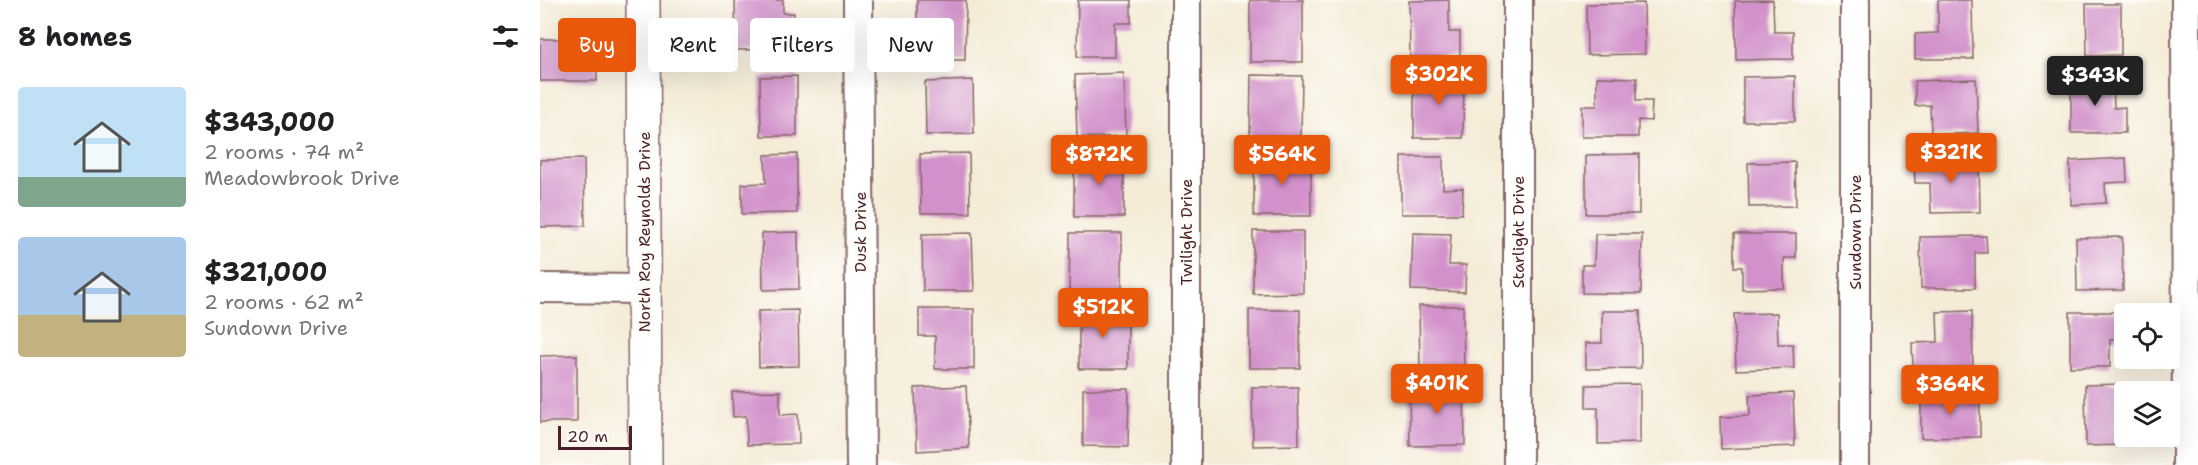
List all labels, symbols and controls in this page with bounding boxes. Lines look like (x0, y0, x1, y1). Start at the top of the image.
chip: Buy (558, 18, 636, 72)
chip: Rent (648, 18, 738, 72)
chip: Filters (750, 18, 855, 72)
chip: New (867, 18, 954, 72)
text: 8 homes (18, 19, 132, 54)
icon: filters (489, 20, 522, 53)
pin: $302K (1397, 55, 1481, 106)
pin: $343K (2053, 56, 2137, 107)
text: $302K (1405, 61, 1473, 87)
text: $343K (2061, 62, 2129, 88)
text: $343,000 (204, 104, 335, 139)
icon: home (66, 111, 138, 183)
street label: North Roy Reynolds Drive (634, 132, 655, 332)
pin: $321K (1909, 133, 1993, 184)
pin: $872K (1057, 135, 1141, 186)
pin: $564K (1240, 135, 1324, 186)
text: 2 rooms · 74 m² (204, 139, 364, 165)
text: $321K (1920, 139, 1982, 165)
text: $872K (1065, 141, 1133, 167)
text: $564K (1248, 141, 1316, 167)
text: Meadowbrook Drive (204, 165, 400, 191)
street label: Sundown Drive (1845, 174, 1866, 290)
street label: Starlight Drive (1508, 176, 1529, 288)
street label: Twilight Drive (1176, 179, 1197, 285)
street label: Dusk Drive (850, 191, 871, 273)
text: $321,000 (204, 254, 328, 289)
icon: home (66, 261, 138, 333)
pin: $512K (1061, 288, 1145, 339)
text: 2 rooms · 62 m² (204, 289, 364, 315)
text: $512K (1072, 294, 1134, 320)
map controls (2114, 303, 2180, 447)
button: locate (2114, 303, 2180, 369)
text: Sundown Drive (204, 315, 348, 341)
pin: $401K (1395, 364, 1479, 415)
pin: $364K (1908, 365, 1992, 416)
text: $401K (1405, 370, 1469, 396)
text: $364K (1915, 371, 1985, 397)
button: layers (2114, 381, 2180, 447)
scale bar (558, 423, 632, 450)
text: 20 m (567, 426, 608, 447)

